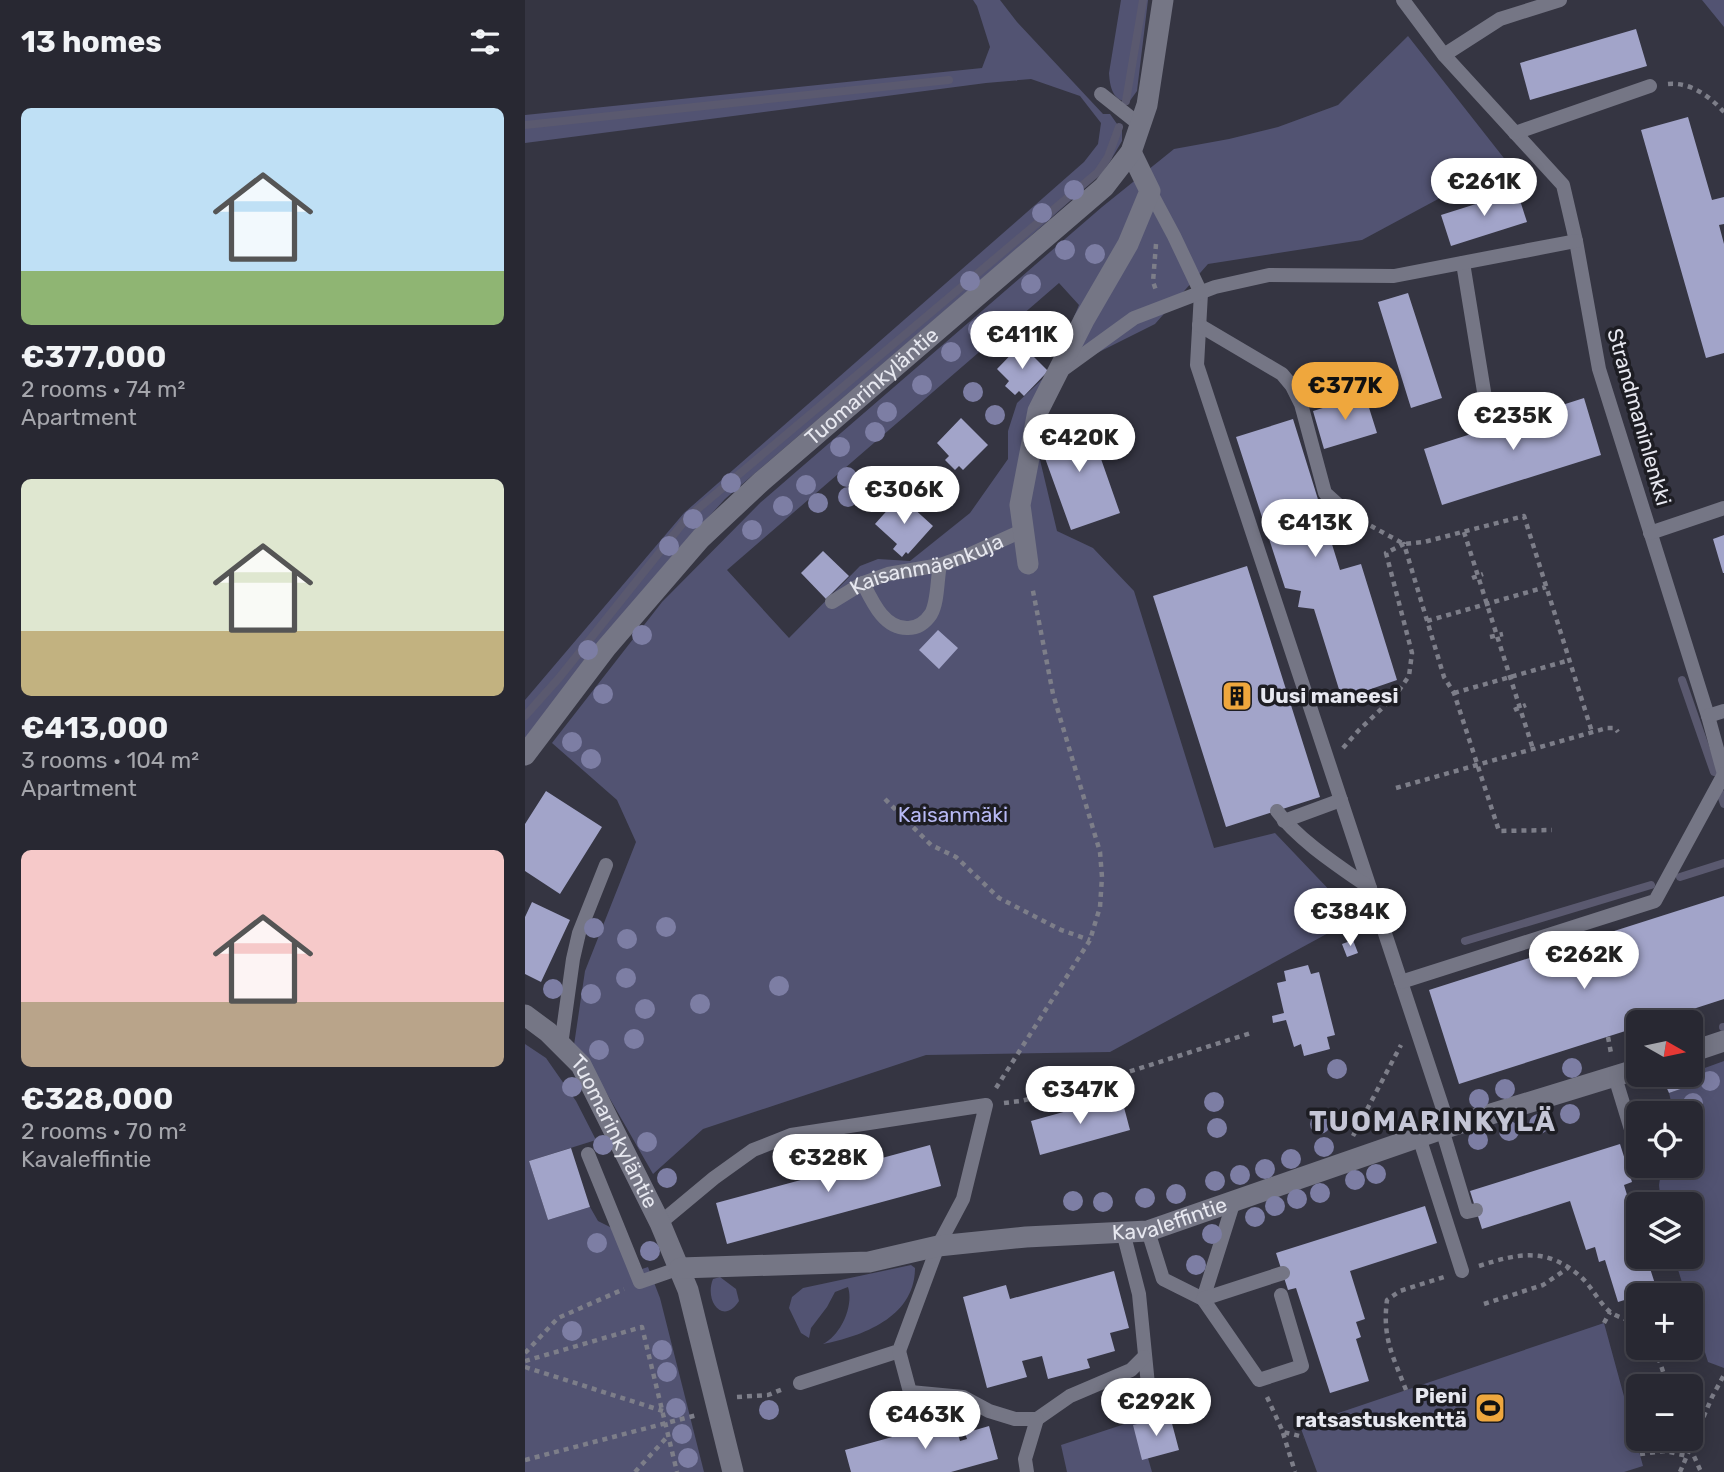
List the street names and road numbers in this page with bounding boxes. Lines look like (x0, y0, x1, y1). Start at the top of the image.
street label: Tuomarinkyläntie (800, 322, 943, 450)
street label: Strandmaninlenkki (1602, 325, 1677, 508)
street label: Kaisanmäenkuja (845, 528, 1007, 600)
street label: Tuomarinkyläntie (566, 1049, 664, 1212)
street label: Kavaleffintie (1111, 1192, 1230, 1245)

